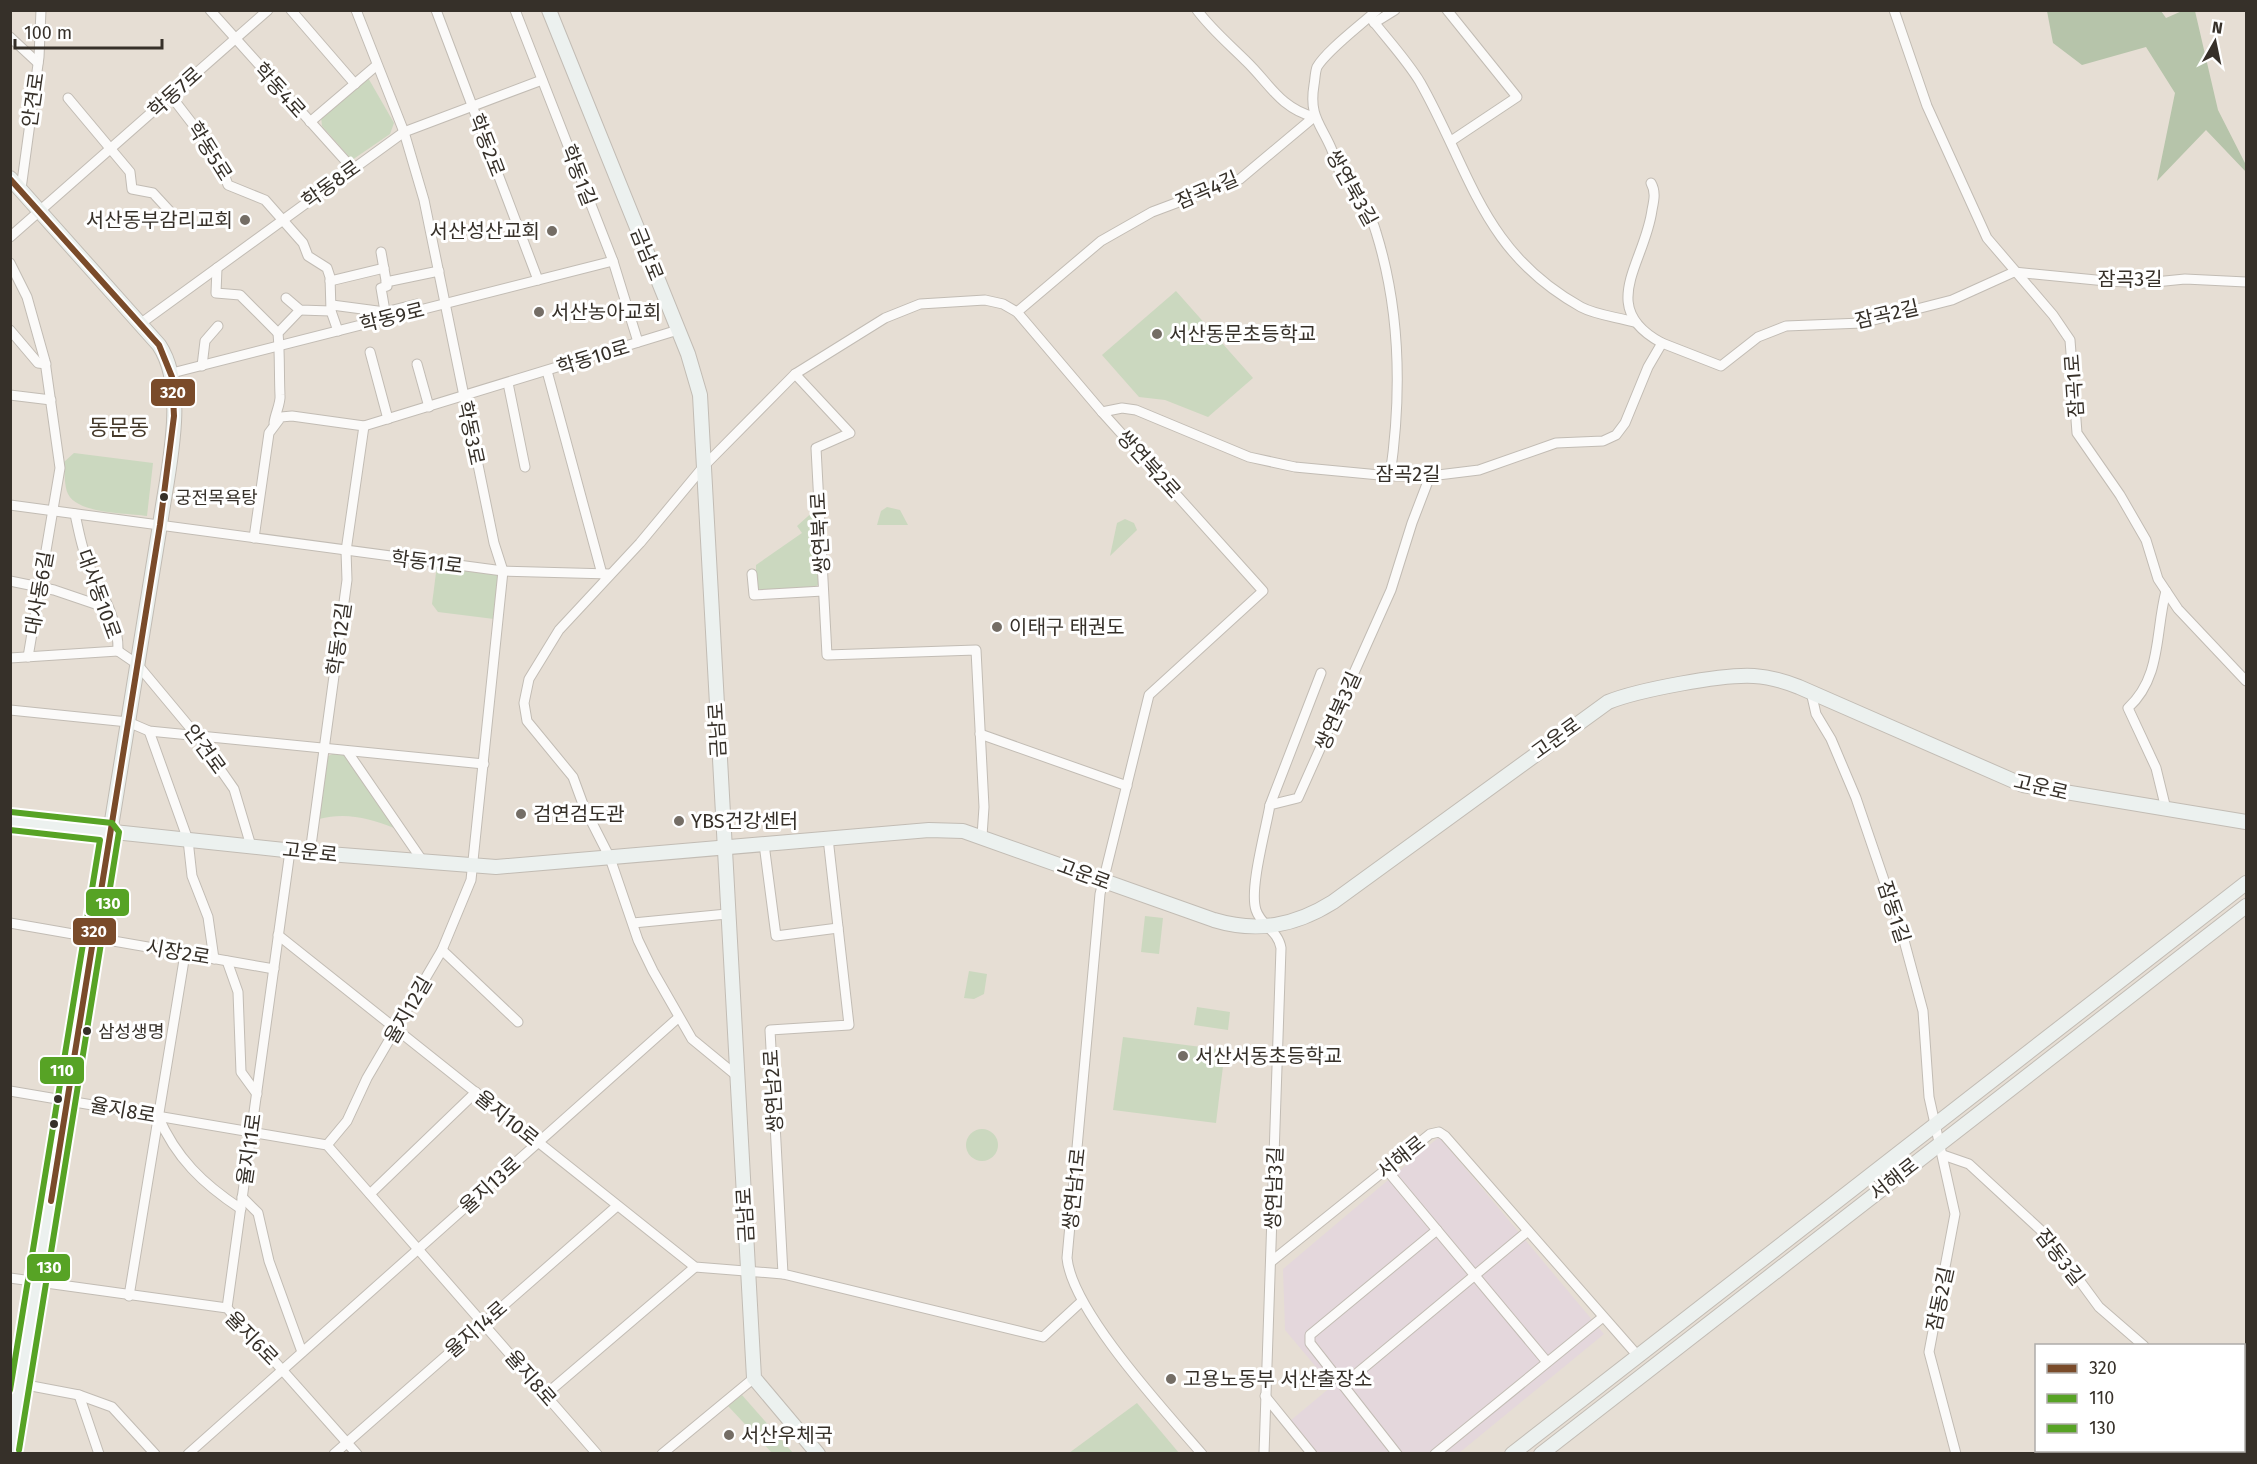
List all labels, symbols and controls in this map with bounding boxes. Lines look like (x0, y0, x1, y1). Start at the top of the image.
scale bar (15, 12, 162, 50)
north arrow (2185, 12, 2245, 72)
text: N (2211, 17, 2224, 38)
text: 100 m (24, 22, 72, 44)
street label: 학동4로 (249, 58, 311, 122)
street label: 학동7로 (143, 62, 207, 122)
street label: 안견로 (17, 71, 49, 129)
street label: 학동2로 (464, 110, 510, 180)
street label: 학동5로 (183, 117, 237, 185)
street label: 학동1길 (556, 141, 602, 209)
street label: 쌍연북3길 (1321, 146, 1383, 230)
street label: 학동8로 (297, 155, 365, 213)
street label: 잠곡4길 (1172, 166, 1242, 214)
place label: 서산동부감리교회 (86, 208, 233, 232)
marker: 서산동부감리교회 (238, 213, 252, 227)
place label: 서산성산교회 (430, 219, 540, 243)
marker: 서산성산교회 (545, 224, 559, 238)
street label: 금남로 (626, 224, 668, 284)
street label: 잠곡3길 (2097, 267, 2163, 291)
street label: 잠곡2길 (1853, 295, 1921, 333)
street label: 학동9로 (357, 297, 427, 337)
place label: 서산농아교회 (551, 300, 661, 324)
marker: 서산농아교회 (532, 305, 546, 319)
place label: 서산동문초등학교 (1169, 322, 1316, 346)
marker: 서산동문초등학교 (1150, 327, 1164, 341)
street label: 학동10로 (554, 335, 632, 379)
street label: 잠곡1로 (2060, 353, 2088, 419)
line badge: 320 (150, 378, 196, 407)
text: 320 (159, 383, 186, 402)
street label: 학동3로 (452, 399, 490, 467)
district label: 동문동 (89, 414, 149, 441)
street label: 쌍연북2로 (1112, 425, 1186, 503)
street label: 잠곡2길 (1375, 462, 1441, 486)
place label: 궁전목욕탕 (175, 487, 258, 509)
marker: 궁전목욕탕 (158, 491, 170, 503)
street label: 쌍연북1로 (806, 491, 834, 575)
street label: 대사동10로 (72, 546, 126, 642)
street label: 학동11로 (390, 546, 464, 578)
street label: 대사동6길 (20, 549, 58, 637)
street label: 학동12길 (322, 601, 356, 677)
place label: 이태구 태권도 (1009, 615, 1125, 639)
marker: 이태구 태권도 (990, 620, 1004, 634)
street label: 쌍연북3길 (1310, 668, 1366, 754)
street label: 금남로 (704, 702, 730, 758)
street label: 고운로 (1527, 712, 1585, 764)
street label: 안견로 (179, 720, 231, 778)
street label: 고운로 (2011, 769, 2071, 805)
place label: 검연검도관 (533, 802, 625, 826)
marker: 검연검도관 (514, 807, 528, 821)
place label: YBS건강센터 (691, 809, 798, 833)
marker: YBS건강센터 (672, 814, 686, 828)
street label: 고운로 (281, 837, 339, 867)
street label: 고운로 (1054, 853, 1114, 895)
street label: 잠동1길 (1873, 878, 1915, 946)
line badge: 130 (85, 888, 130, 917)
text: 130 (95, 894, 121, 913)
line badge: 320 (72, 917, 117, 946)
text: 320 (80, 922, 107, 941)
street label: 시장2로 (144, 935, 212, 969)
street label: 율지12길 (379, 972, 437, 1048)
place label: 삼성생명 (98, 1021, 164, 1043)
marker: 삼성생명 (81, 1025, 93, 1037)
place label: 서산서동초등학교 (1195, 1044, 1342, 1068)
street label: 쌍연남2로 (759, 1049, 787, 1133)
marker: 서산서동초등학교 (1176, 1049, 1190, 1063)
line badge: 110 (39, 1056, 85, 1085)
text: 110 (50, 1061, 74, 1080)
street label: 율지10로 (470, 1085, 544, 1151)
street label: 율지8로 (88, 1092, 158, 1128)
unlabelled marker (52, 1093, 64, 1105)
street label: 율지11로 (232, 1112, 266, 1186)
unlabelled marker (48, 1118, 60, 1130)
street label: 서해로 (1372, 1130, 1430, 1184)
street label: 쌍연남3길 (1261, 1146, 1287, 1230)
street label: 쌍연남1로 (1058, 1147, 1090, 1231)
street label: 율지13로 (455, 1151, 525, 1219)
street label: 서해로 (1865, 1153, 1923, 1205)
street label: 금남로 (732, 1187, 758, 1243)
street label: 잠동3길 (2030, 1224, 2090, 1290)
line badge: 130 (26, 1253, 71, 1282)
text: 130 (36, 1258, 62, 1277)
street label: 잠동2길 (1921, 1265, 1959, 1333)
street label: 율지14로 (440, 1296, 512, 1362)
street label: 율지6로 (220, 1306, 284, 1370)
legend (2035, 1344, 2245, 1452)
street label: 율지8로 (500, 1345, 562, 1411)
text: 320 (2089, 1357, 2117, 1379)
place label: 고용노동부 서산출장소 (1183, 1367, 1372, 1391)
marker: 고용노동부 서산출장소 (1164, 1372, 1178, 1386)
text: 110 (2089, 1387, 2114, 1409)
text: 130 (2089, 1417, 2116, 1439)
place label: 서산우체국 (741, 1423, 833, 1447)
marker: 서산우체국 (722, 1428, 736, 1442)

